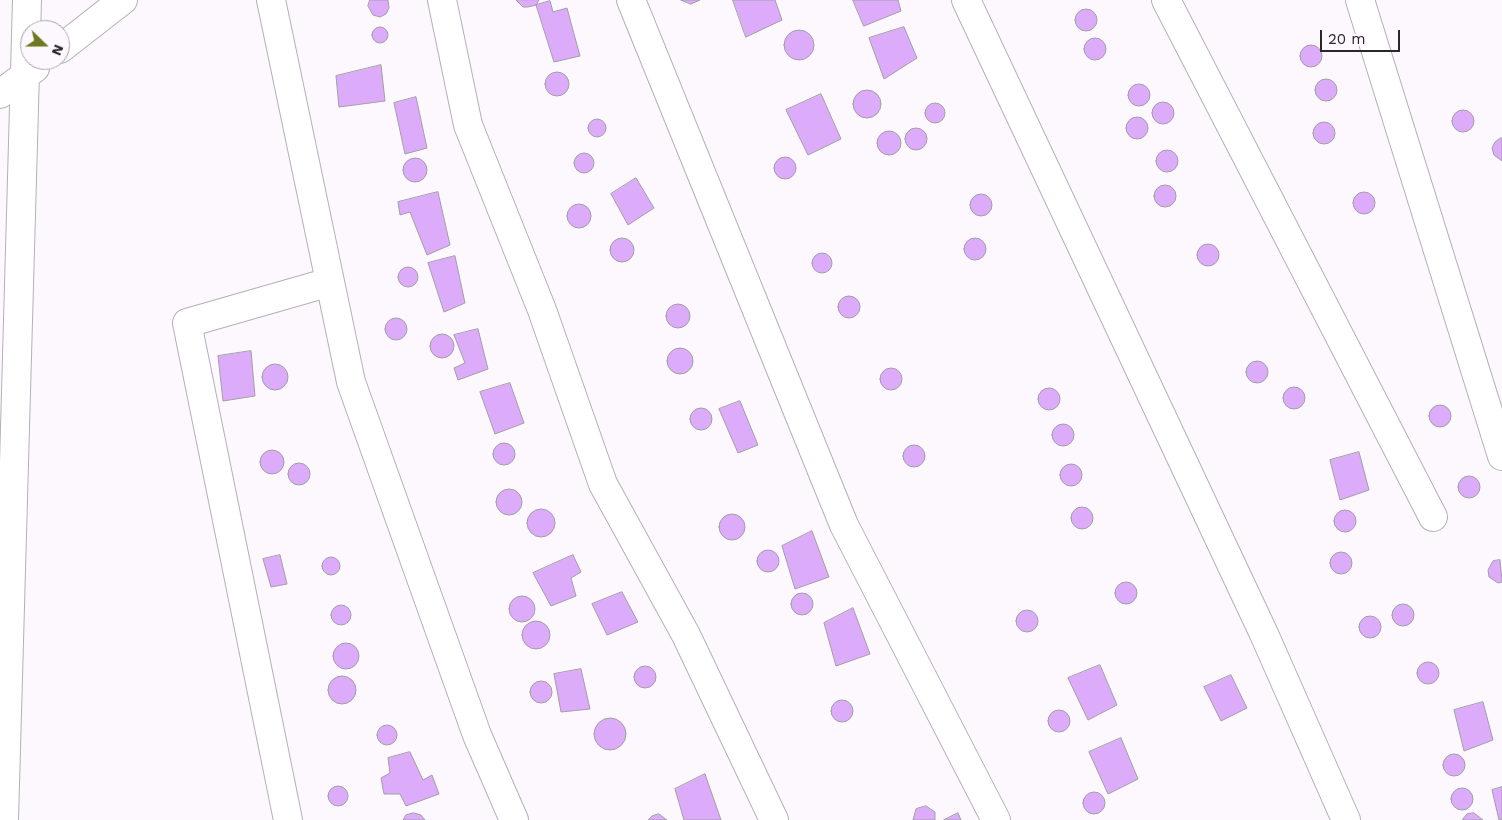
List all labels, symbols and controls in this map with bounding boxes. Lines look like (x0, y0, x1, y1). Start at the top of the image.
north arrow (20, 20, 70, 70)
scale bar (1322, 20, 1402, 52)
text: 20 m (1328, 30, 1366, 48)
text: N (49, 42, 67, 58)

